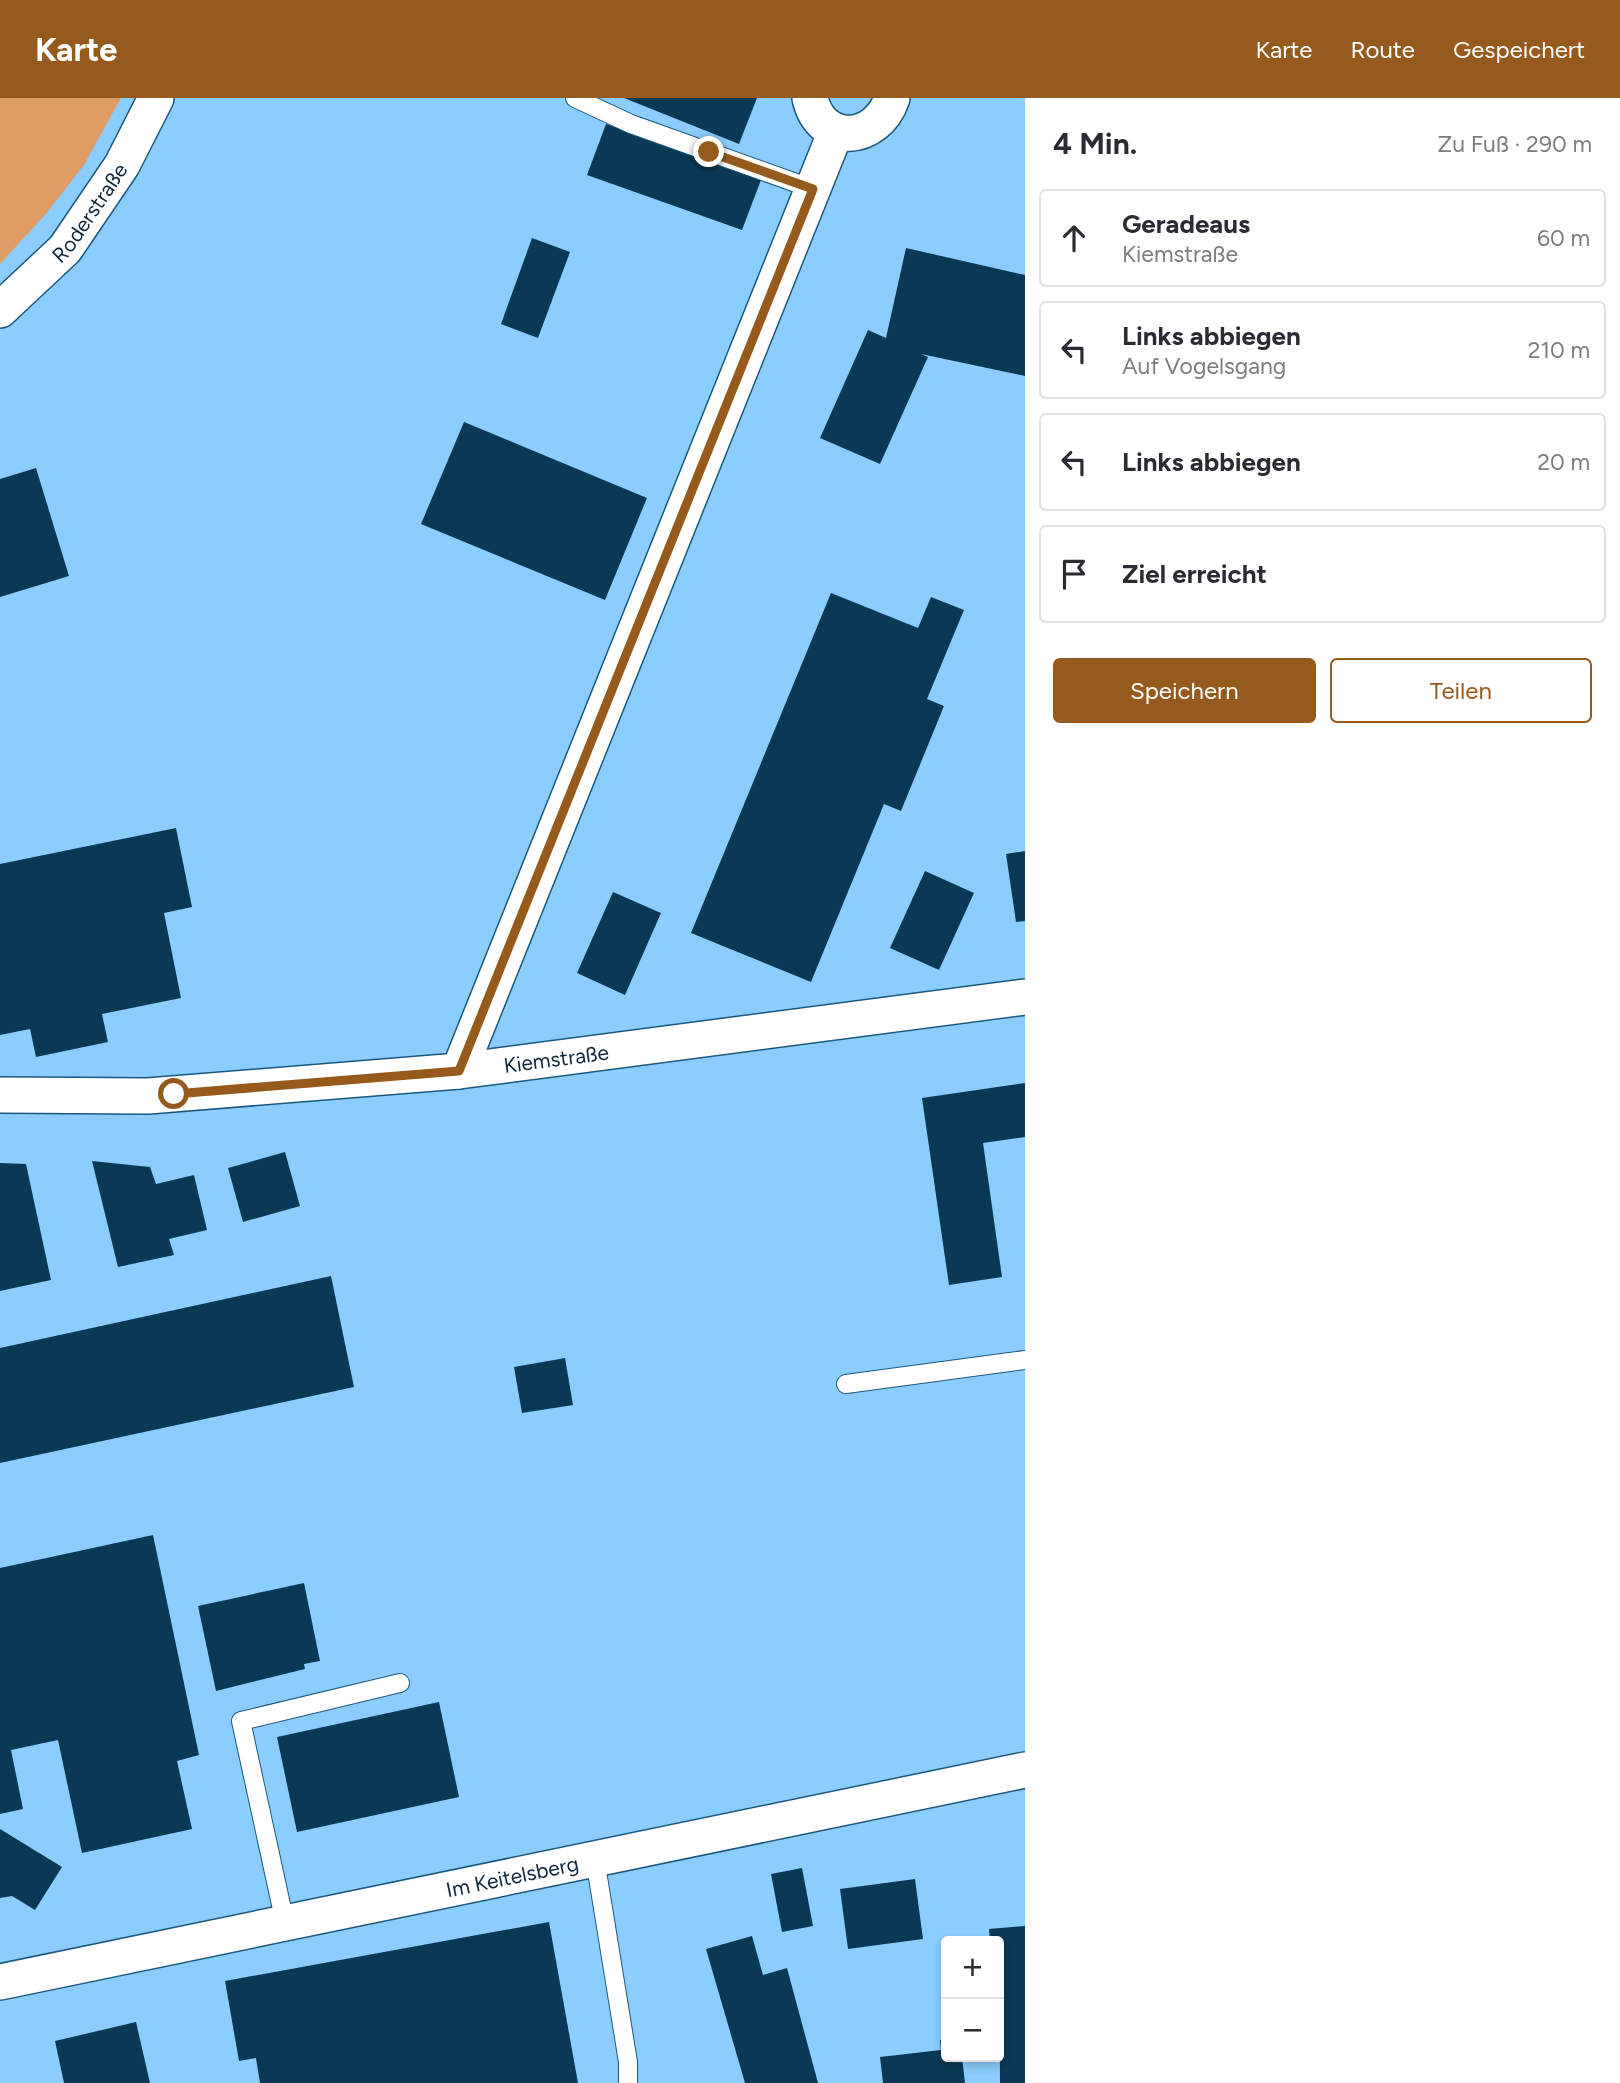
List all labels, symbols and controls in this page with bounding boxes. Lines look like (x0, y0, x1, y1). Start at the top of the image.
text: Karte (35, 30, 117, 69)
text: Karte (1256, 35, 1312, 64)
text: Route (1350, 35, 1415, 64)
text: Gespeichert (1453, 35, 1585, 64)
text: 4 Min. (1053, 125, 1137, 162)
text: Zu Fuß · 290 m (1438, 130, 1592, 158)
route end (693, 136, 724, 167)
street label: Roderstraße (46, 158, 132, 267)
text: Geradeaus (1122, 208, 1250, 240)
icon: ahead (1055, 219, 1093, 257)
text: 60 m (1537, 224, 1590, 252)
text: Kiemstraße (1122, 240, 1238, 268)
text: Links abbiegen (1122, 320, 1301, 352)
icon: left (1055, 331, 1093, 369)
text: 210 m (1528, 336, 1590, 364)
text: Auf Vogelsgang (1122, 352, 1286, 380)
icon: left (1055, 443, 1093, 481)
text: Links abbiegen (1122, 446, 1301, 478)
text: 20 m (1537, 448, 1590, 476)
icon: arrive (1055, 555, 1093, 593)
text: Ziel erreicht (1122, 558, 1267, 590)
button: Speichern (1053, 658, 1316, 723)
button: Teilen (1330, 658, 1592, 723)
street label: Kiemstraße (502, 1039, 610, 1078)
route start (158, 1078, 189, 1109)
street label: Im Keitelsberg (444, 1850, 581, 1902)
map controls (941, 1936, 1004, 2062)
button: + (941, 1936, 1004, 1999)
button: − (941, 1999, 1004, 2062)

